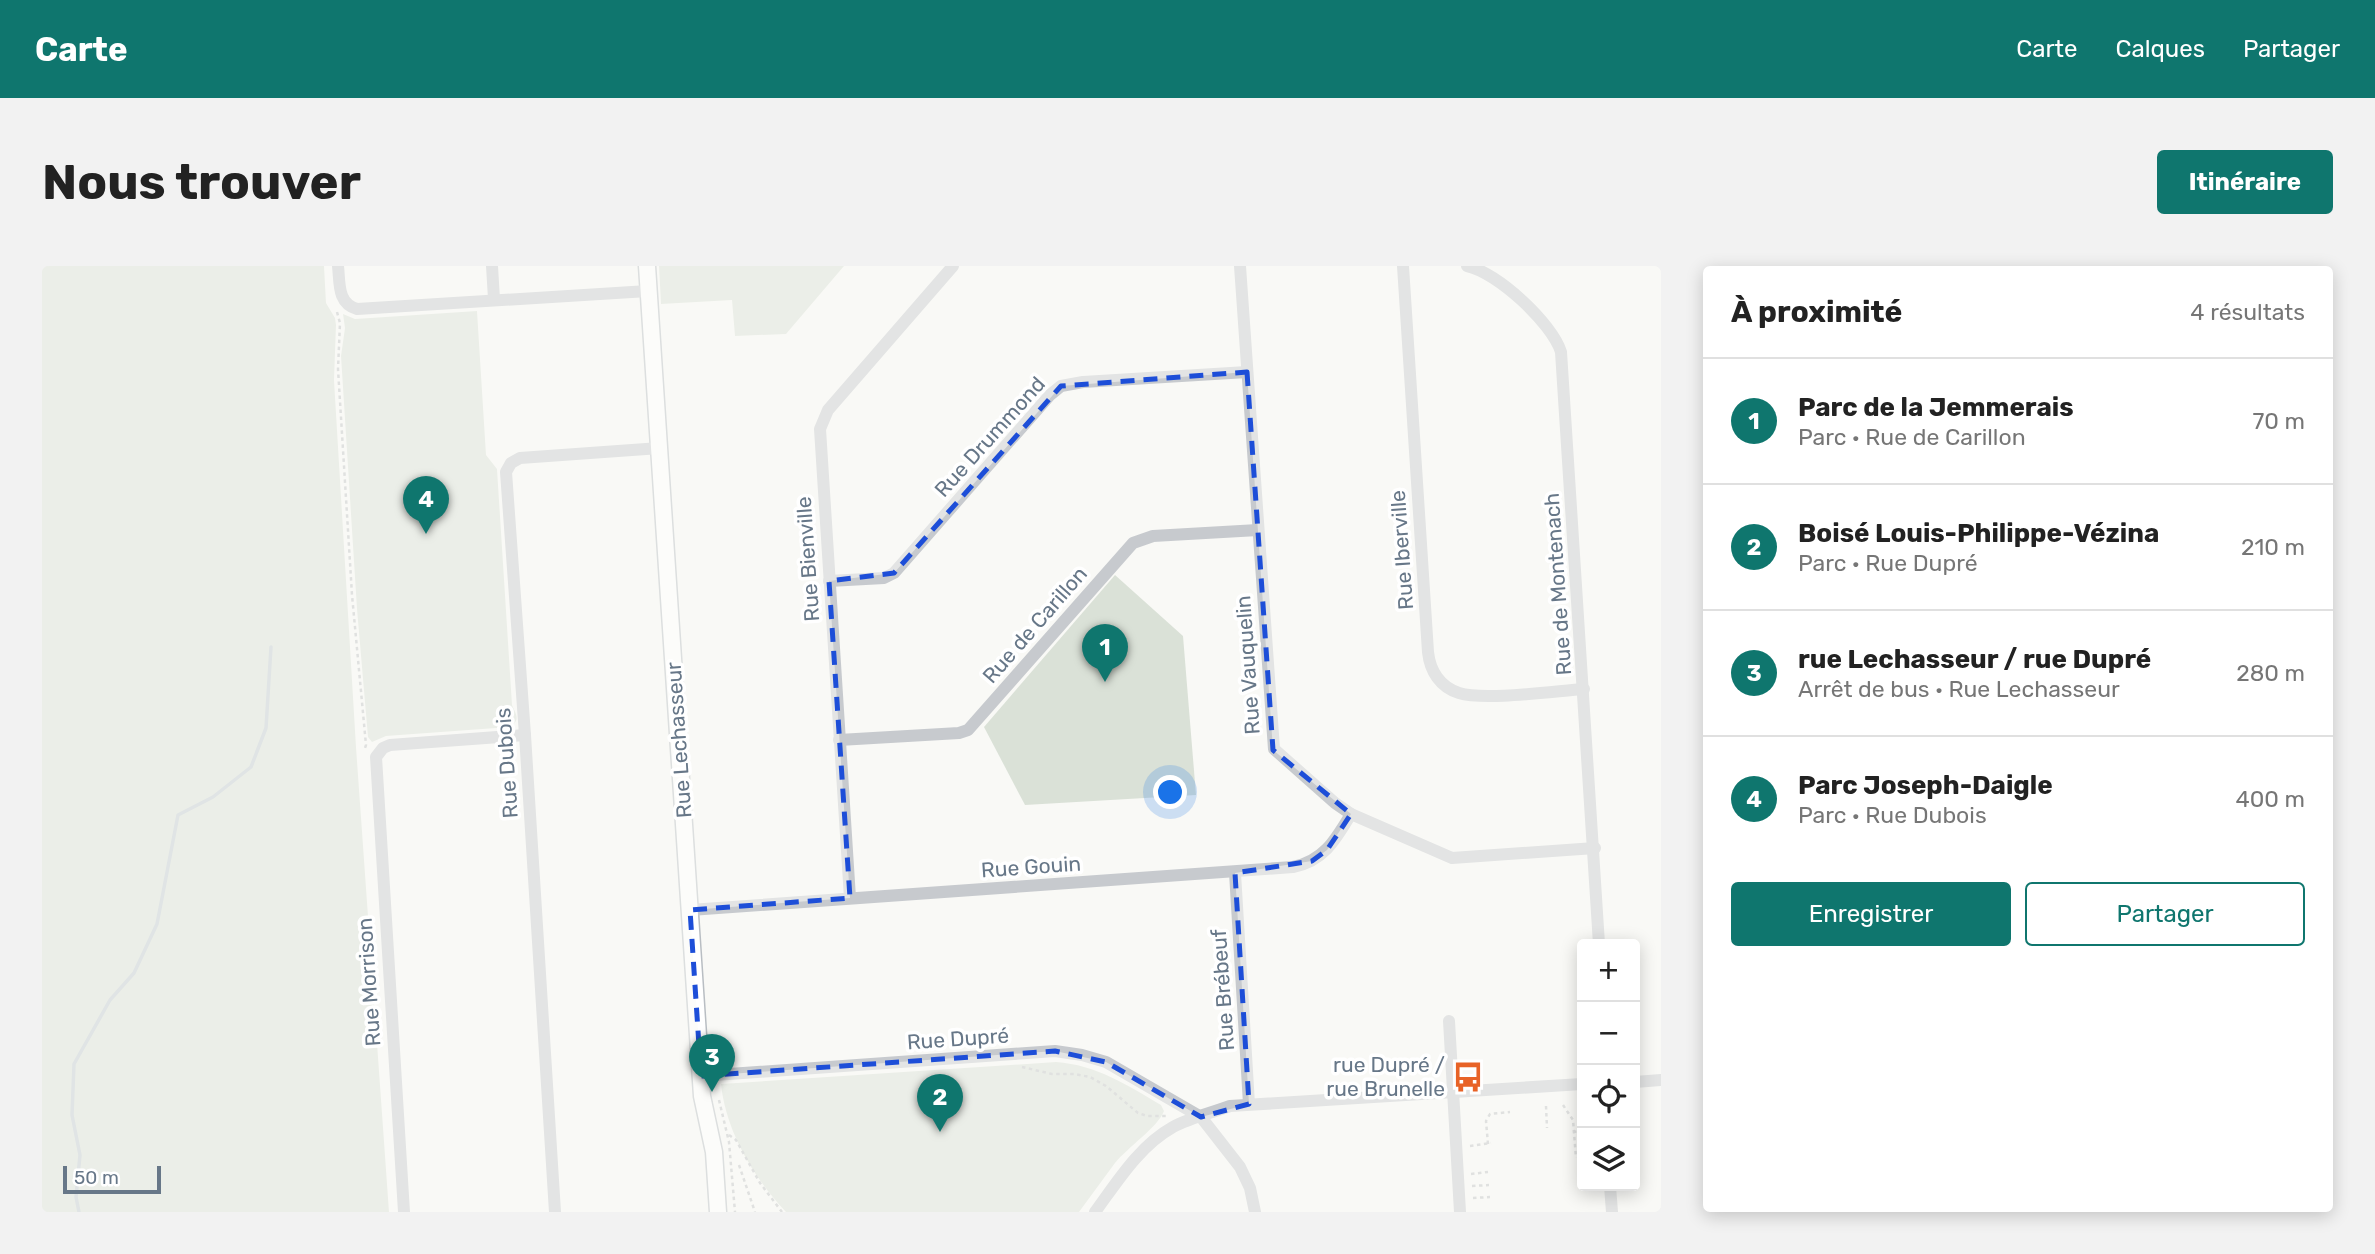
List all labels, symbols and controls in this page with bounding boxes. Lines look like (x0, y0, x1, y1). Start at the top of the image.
text: Carte (35, 30, 128, 69)
text: Carte (2016, 35, 2077, 63)
text: Calques (2115, 35, 2205, 63)
text: Partager (2243, 35, 2340, 63)
button: Itinéraire (2157, 150, 2333, 214)
text: Nous trouver (42, 153, 361, 211)
text: À proximité (1731, 294, 1902, 330)
text: 4 résultats (2190, 298, 2305, 326)
street label: Rue Drummond (929, 371, 1050, 502)
text: Parc de la Jemmerais (1798, 392, 2074, 423)
text: 1 (1748, 407, 1760, 435)
text: 70 m (2253, 407, 2305, 435)
text: Parc · Rue de Carillon (1798, 423, 2026, 451)
pin: 4 (403, 476, 449, 534)
street label: Rue Iberville (1385, 489, 1418, 611)
street label: Rue de Montenach (1539, 492, 1576, 676)
street label: Rue Bienville (791, 496, 824, 622)
text: Boisé Louis-Philippe-Vézina (1798, 518, 2159, 549)
text: 2 (1747, 533, 1761, 561)
text: 210 m (2241, 533, 2305, 561)
text: Parc · Rue Dupré (1798, 549, 1978, 577)
street label: Rue de Carillon (977, 561, 1092, 688)
street label: Rue Vauquelin (1230, 595, 1265, 735)
pin: 1 (1082, 624, 1128, 682)
text: rue Lechasseur / rue Dupré (1798, 644, 2151, 675)
text: 3 (1746, 659, 1762, 687)
text: 280 m (2236, 659, 2305, 687)
street label: Rue Lechasseur (661, 661, 696, 819)
text: Arrêt de bus · Rue Lechasseur (1798, 675, 2120, 703)
street label: Rue Dubois (490, 707, 523, 819)
text: Parc Joseph-Daigle (1798, 770, 2053, 801)
your location (1153, 775, 1187, 809)
text: 4 (1746, 785, 1762, 813)
text: 400 m (2235, 785, 2305, 813)
text: Parc · Rue Dubois (1798, 801, 1987, 829)
street label: Rue Gouin (980, 851, 1082, 882)
button: Enregistrer (1731, 882, 2011, 946)
button: Partager (2025, 882, 2305, 946)
street label: Rue Morrison (352, 917, 385, 1047)
street label: Rue Brébeuf (1206, 928, 1239, 1052)
map controls (1577, 939, 1640, 1191)
button: + (1577, 939, 1640, 1002)
button: − (1577, 1002, 1640, 1065)
street label: Rue Dupré (906, 1022, 1010, 1055)
pin: 3 (689, 1034, 735, 1092)
place label: rue Dupré / rue Brunelle (1326, 1052, 1445, 1101)
bus stop icon: rue Dupré / rue Brunelle (1451, 1060, 1485, 1094)
button: locate (1577, 1065, 1640, 1128)
pin: 2 (917, 1074, 963, 1132)
button: layers (1577, 1128, 1640, 1191)
scale bar (63, 1163, 161, 1195)
text: 50 m (74, 1166, 119, 1189)

